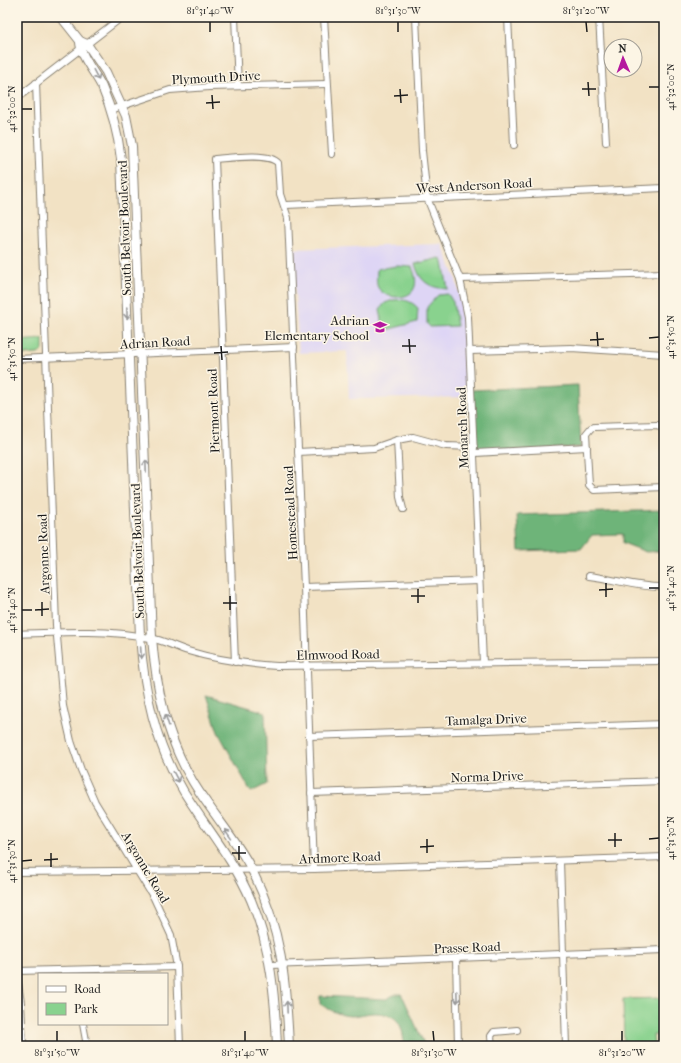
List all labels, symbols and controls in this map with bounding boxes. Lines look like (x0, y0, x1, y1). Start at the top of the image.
text: 81°31'40"W (186, 5, 235, 17)
text: 81°31'30"W (375, 5, 422, 17)
text: 81°31'20"W (563, 5, 610, 17)
north arrow (603, 38, 643, 78)
text: N (618, 42, 628, 55)
text: 41°32'00"N (665, 63, 677, 111)
street label: Plymouth Drive (171, 68, 261, 87)
one-way arrow (92, 69, 100, 81)
text: 41°32'00"N (6, 85, 18, 133)
street label: South Belvoir Boulevard (115, 159, 134, 296)
street label: West Anderson Road (415, 175, 533, 196)
one-way arrow (123, 306, 130, 319)
place label: Adrian Elementary School (264, 313, 369, 343)
text: 41°31'50"N (665, 314, 677, 359)
school or university icon: Adrian Elementary School (372, 319, 388, 335)
street label: Adrian Road (119, 333, 191, 352)
text: 41°31'50"N (6, 336, 18, 381)
street label: Piermont Road (204, 368, 222, 454)
street label: Monarch Road (454, 386, 471, 469)
one-way arrow (142, 460, 149, 473)
street label: Homestead Road (280, 464, 300, 561)
street label: South Belvoir Boulevard (128, 482, 147, 619)
street label: Argonne Road (35, 513, 52, 595)
text: 41°31'40"N (665, 565, 677, 611)
text: 41°31'40"N (6, 587, 18, 633)
one-way arrow (138, 646, 145, 659)
street label: Elmwood Road (296, 646, 381, 663)
street label: Tamalga Drive (445, 711, 528, 728)
one-way arrow (163, 714, 170, 727)
street label: Norma Drive (450, 768, 524, 785)
one-way arrow (173, 771, 180, 783)
text: 41°31'30"N (665, 816, 677, 860)
street label: Argonne Road (118, 828, 173, 906)
one-way arrow (224, 828, 232, 839)
text: 41°31'30"N (6, 839, 18, 883)
street label: Ardmore Road (298, 849, 382, 866)
street label: Prasse Road (433, 939, 502, 956)
legend (38, 973, 168, 1025)
text: Road (74, 982, 101, 996)
one-way arrow (453, 990, 461, 1003)
one-way arrow (284, 1001, 291, 1014)
text: Park (74, 1002, 99, 1016)
text: 81°31'50"W (34, 1047, 81, 1059)
text: 81°31'40"W (221, 1047, 270, 1059)
text: 81°31'30"W (411, 1047, 458, 1059)
text: 81°31'20"W (599, 1047, 646, 1059)

